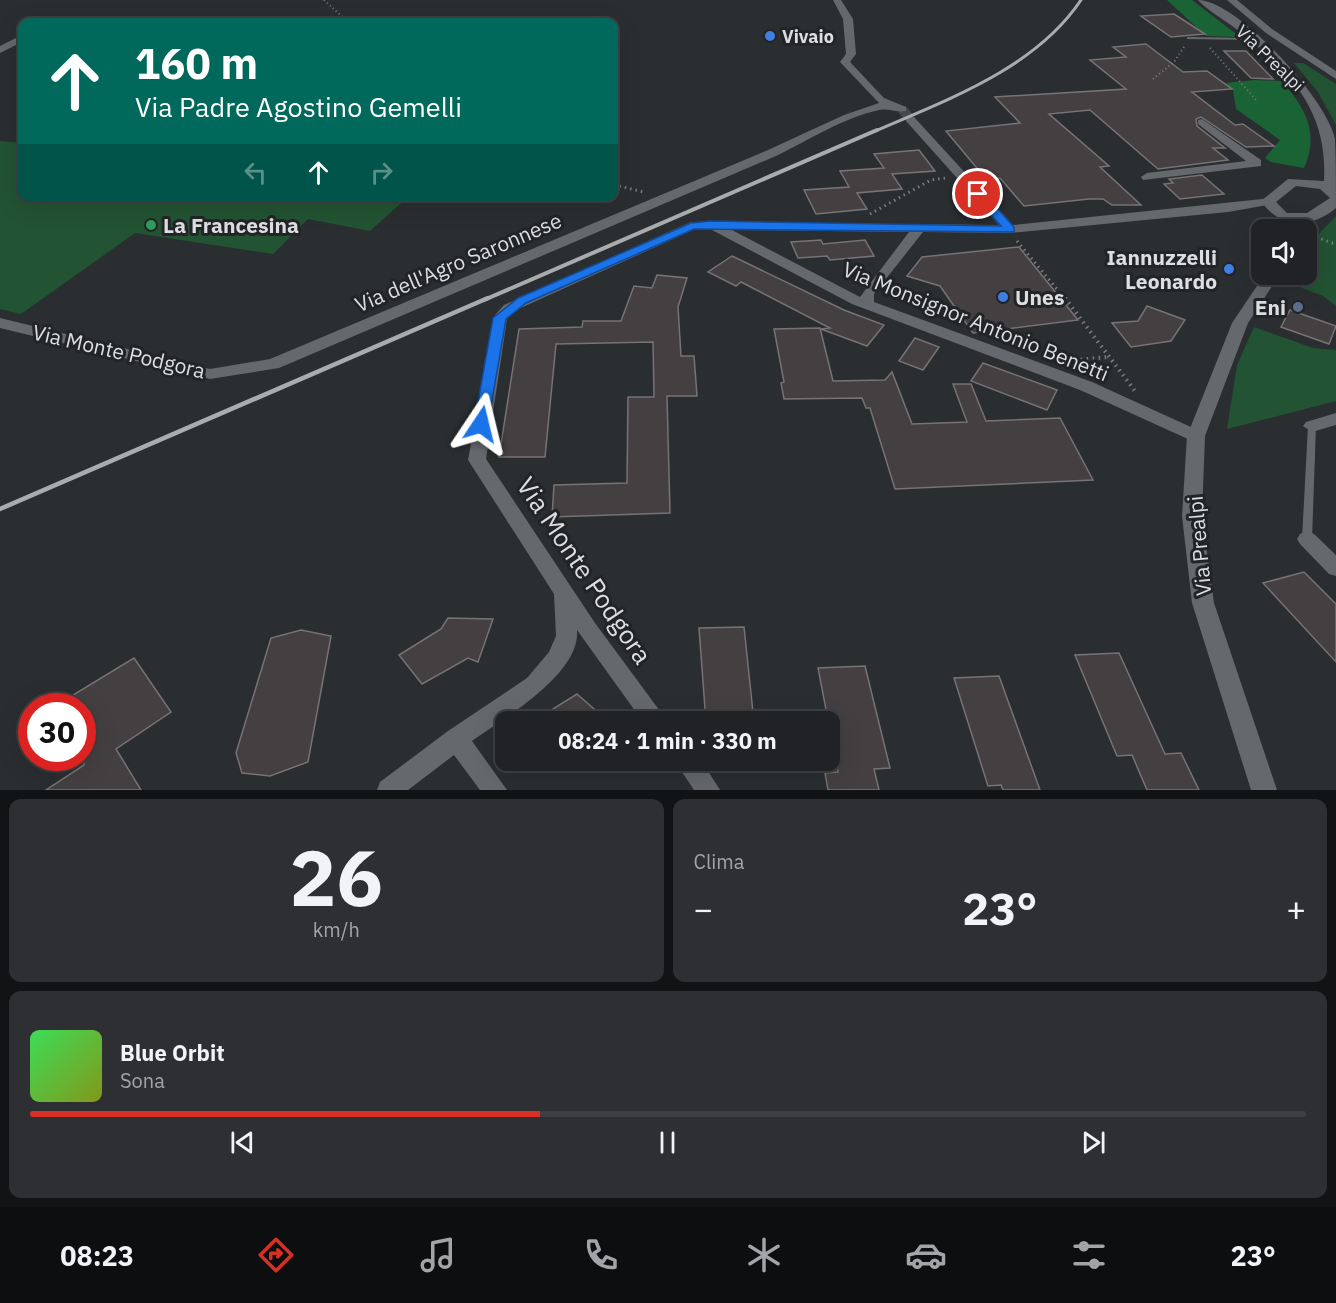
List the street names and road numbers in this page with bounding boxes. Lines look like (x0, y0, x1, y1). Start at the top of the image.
street label: Via Prealpi (1231, 20, 1309, 96)
street label: Via dell'Agro Saronnese (350, 206, 566, 318)
street label: Via Monsignor Antonio Benetti (839, 255, 1113, 387)
street label: Via Monte Podgora (30, 318, 208, 384)
street label: Via Monte Podgora (510, 470, 660, 670)
street label: Via Prealpi (1181, 495, 1217, 597)

